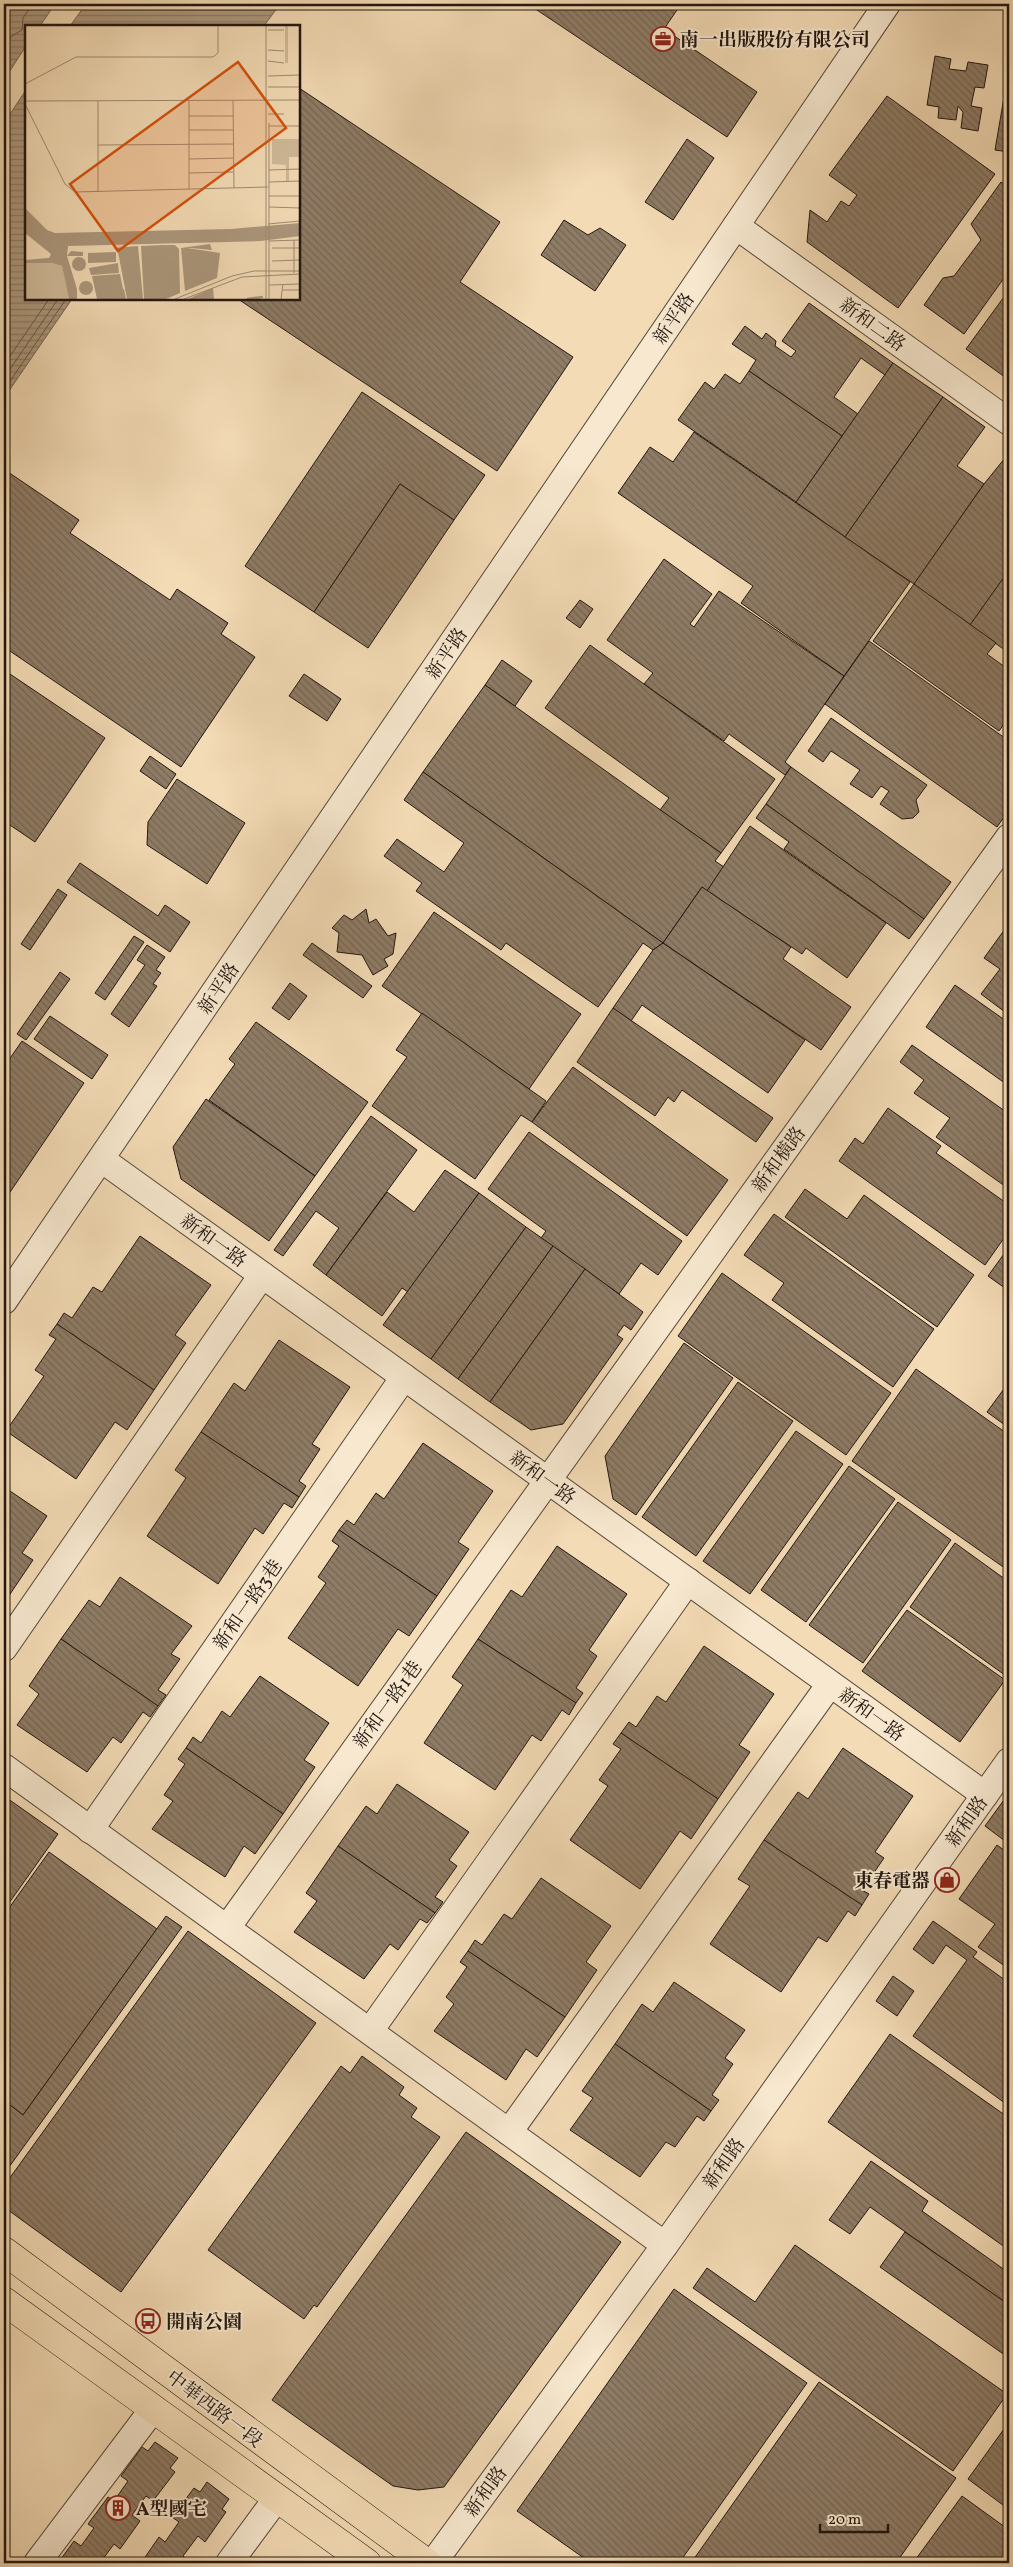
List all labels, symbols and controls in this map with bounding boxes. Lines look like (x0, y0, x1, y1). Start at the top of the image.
inset map (25, 25, 300, 300)
office icon: 南一出版股份有限公司 (650, 26, 676, 52)
place label: 南一出版股份有限公司 (680, 28, 870, 54)
street label: 新平路 (648, 288, 701, 350)
street label: 新和二路 (833, 293, 910, 358)
street label: 新平路 (421, 623, 474, 685)
street label: 新平路 (193, 958, 246, 1020)
street label: 新和橫路 (747, 1122, 812, 1199)
street label: 新和一路 (174, 1209, 251, 1274)
street label: 新和一路 (503, 1446, 580, 1511)
street label: 新和一路3巷 (208, 1555, 289, 1656)
street label: 新和一路1巷 (348, 1656, 429, 1754)
street label: 新和一路 (832, 1683, 909, 1748)
street label: 新和路 (941, 1791, 995, 1853)
shop icon: 東春電器 (934, 1867, 960, 1893)
place label: 東春電器 (854, 1869, 930, 1895)
street label: 新和路 (698, 2133, 752, 2195)
bus stop icon: 開南公園 (135, 2308, 161, 2334)
place label: 開南公園 (166, 2310, 242, 2336)
street label: 中華西路一段 (160, 2365, 267, 2454)
street label: 新和路 (459, 2461, 514, 2523)
building icon: A型國宅 (105, 2495, 131, 2521)
place label: A型國宅 (136, 2497, 207, 2523)
scale bar (820, 2502, 888, 2534)
text: 20 m (828, 2510, 861, 2531)

